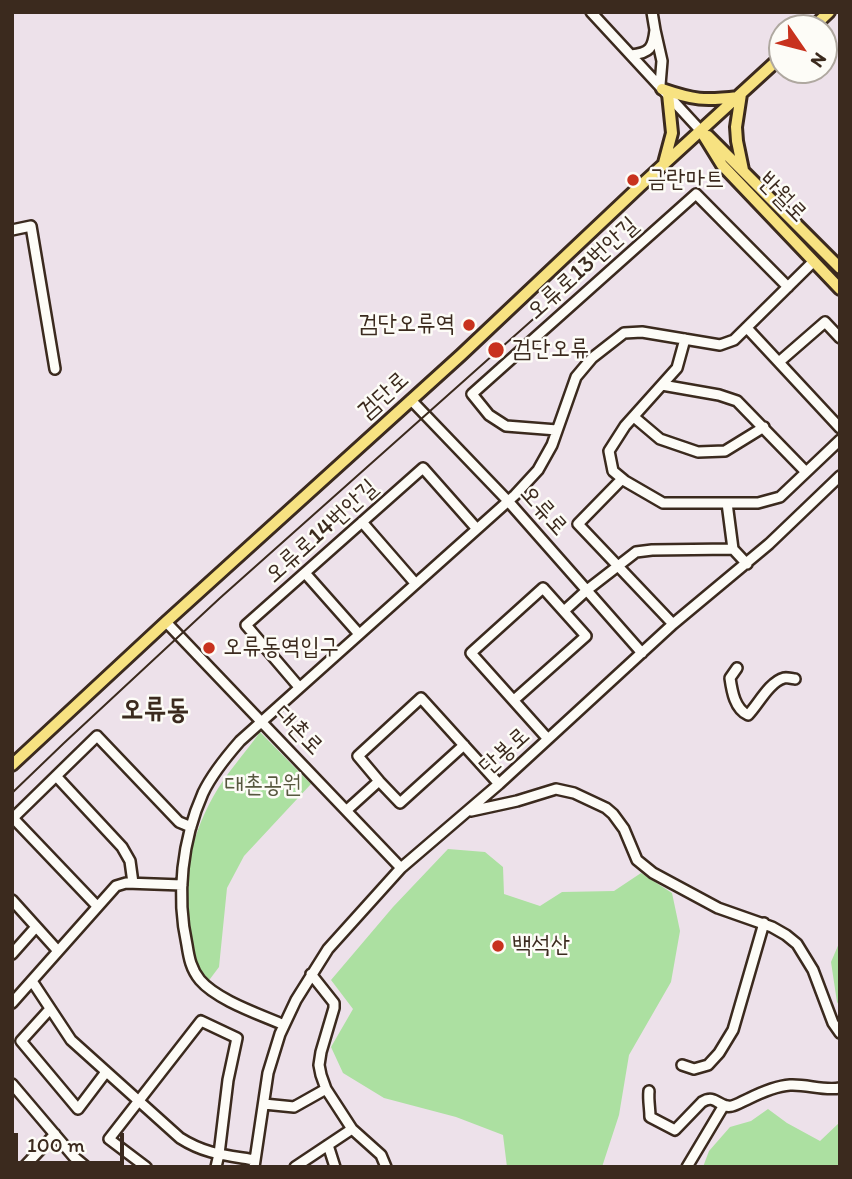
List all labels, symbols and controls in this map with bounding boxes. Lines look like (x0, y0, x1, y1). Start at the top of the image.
north arrow (768, 14, 838, 84)
text: N (806, 48, 832, 72)
place label: 금란마트 (647, 166, 724, 194)
street label: 반월로 (752, 167, 812, 229)
marker: 금란마트 (625, 172, 641, 188)
street label: 오류로13번안길 (521, 211, 645, 327)
place label: 검단오류역 (358, 311, 455, 339)
marker: 검단오류역 (461, 317, 477, 333)
place label: 검단오류 (512, 336, 589, 364)
marker: 검단오류 (486, 340, 506, 360)
street label: 검단로 (353, 366, 415, 426)
street label: 오류로14번안길 (260, 474, 384, 590)
street label: 오류로 (513, 480, 573, 542)
place label: 오류동역입구 (223, 634, 339, 662)
marker: 오류동역입구 (201, 640, 217, 656)
district label: 오류동 (121, 694, 189, 728)
street label: 대촌로 (268, 700, 328, 762)
street label: 단봉로 (474, 722, 536, 782)
park label: 대촌공원 (224, 772, 302, 800)
place label: 백석산 (512, 932, 570, 960)
marker: 백석산 (490, 938, 506, 954)
scale bar (18, 1120, 128, 1164)
text: 100 m (27, 1132, 85, 1157)

